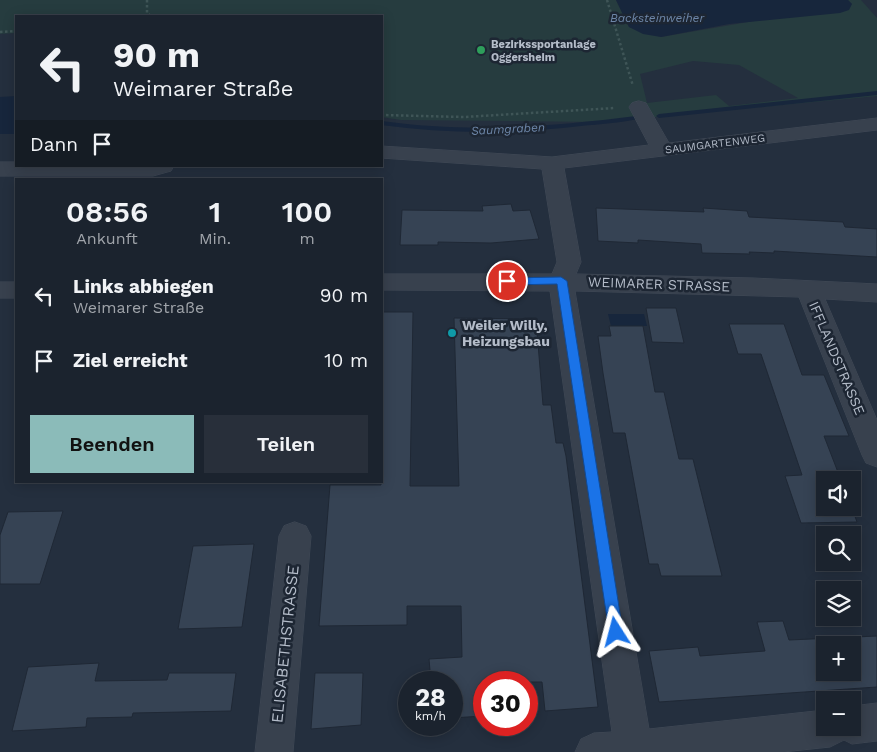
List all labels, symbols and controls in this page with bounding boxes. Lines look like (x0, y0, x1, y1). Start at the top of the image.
water label: Backsteinweiher (610, 11, 705, 25)
text: 90 m (113, 34, 200, 76)
icon: left (30, 35, 95, 100)
place label: Bezirkssportanlage Oggersheim (491, 38, 596, 64)
marker: Bezirkssportanlage Oggersheim (475, 44, 487, 56)
text: Weimarer Straße (113, 76, 293, 101)
water label: Saumgraben (471, 120, 545, 138)
icon: arrive (88, 130, 116, 158)
street label: SAUMGARTENWEG (664, 131, 766, 157)
text: Dann (30, 133, 78, 156)
text: 08:56 (66, 194, 148, 229)
text: 1 (209, 194, 221, 229)
text: 100 (282, 194, 332, 229)
text: Ankunft (76, 229, 138, 248)
text: Min. (199, 229, 231, 248)
text: m (299, 229, 315, 248)
pin (486, 260, 528, 302)
icon: arrive (493, 267, 521, 295)
street label: WEIMARER STRASSE (588, 274, 730, 294)
text: Links abbiegen (73, 275, 214, 298)
icon: left (30, 282, 58, 310)
text: 90 m (320, 284, 368, 307)
text: Weimarer Straße (73, 298, 204, 317)
street label: IFFLANDSTRASSE (806, 299, 868, 417)
place label: Weiler Willy, Heizungsbau (462, 317, 550, 349)
marker: Weiler Willy, Heizungsbau (446, 327, 458, 339)
icon: arrive (30, 347, 58, 375)
text: Ziel erreicht (73, 349, 188, 372)
text: 10 m (324, 349, 368, 372)
button: Beenden (30, 415, 194, 473)
button: Teilen (204, 415, 368, 473)
map controls (816, 471, 861, 736)
button: sound (816, 471, 861, 516)
button: search (816, 526, 861, 571)
street label: ELISABETHSTRASSE (267, 564, 303, 724)
button: layers (816, 581, 861, 626)
position arrow (589, 605, 641, 657)
button: + (816, 636, 861, 681)
speed limit sign: 30 (473, 671, 538, 736)
text: 28 (415, 683, 446, 712)
button: − (816, 691, 861, 736)
text: km/h (415, 709, 446, 723)

